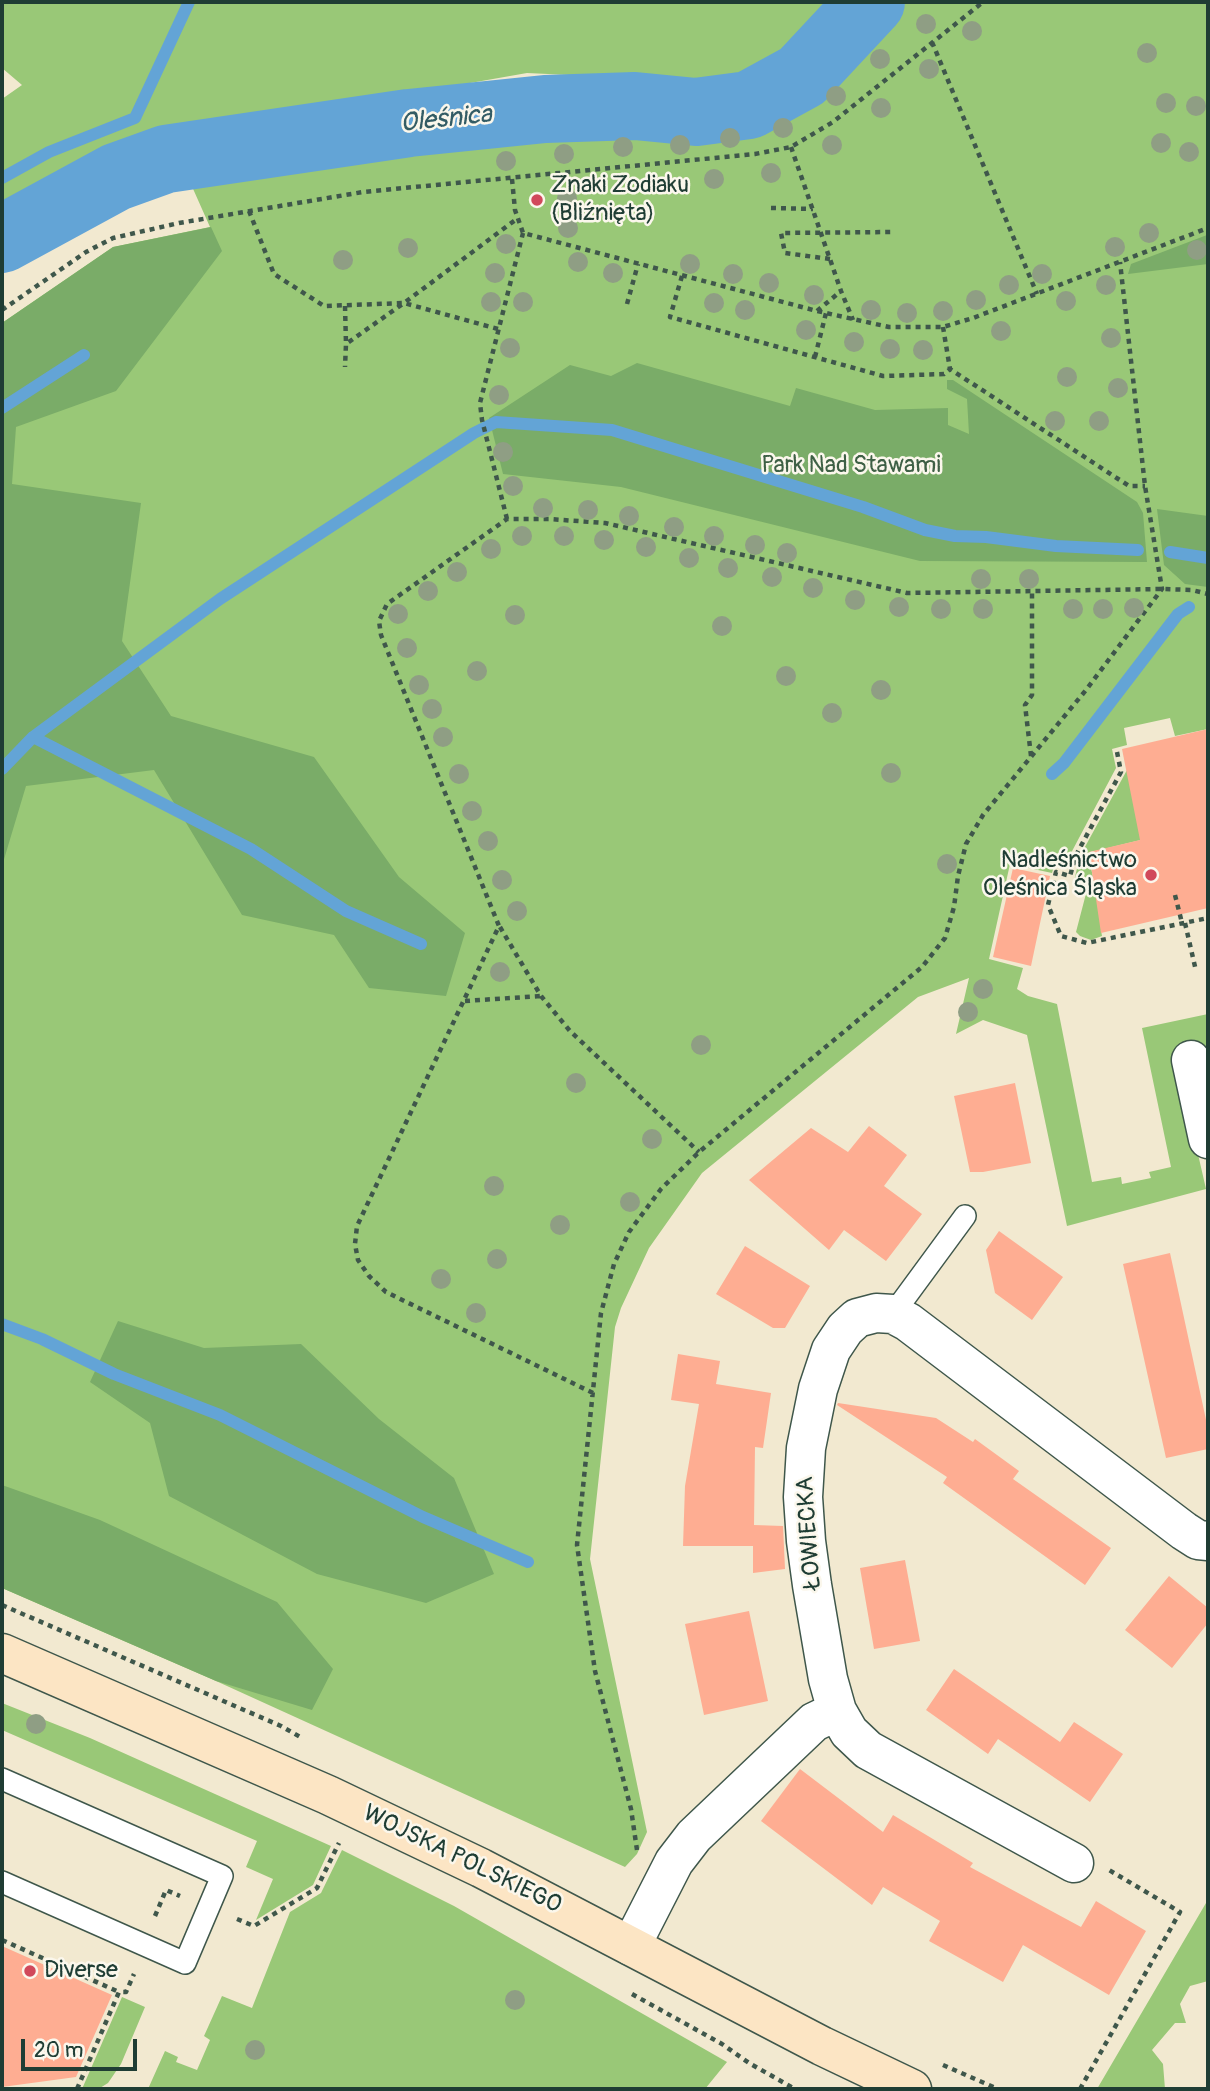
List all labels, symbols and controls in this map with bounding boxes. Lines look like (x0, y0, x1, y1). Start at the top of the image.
water label: Oleśnica (399, 100, 493, 140)
place label: Znaki Zodiaku (Bliźnięta) (551, 172, 689, 228)
marker: Znaki Zodiaku (Bliźnięta) (529, 192, 545, 208)
park label: Park Nad Stawami (761, 452, 941, 480)
place label: Nadleśnictwo Oleśnica Śląska (983, 847, 1137, 903)
marker: Nadleśnictwo Oleśnica Śląska (1143, 867, 1159, 883)
street label: ŁOWIECKA (792, 1475, 828, 1591)
street label: WOJSKA POLSKIEGO (358, 1799, 566, 1921)
place label: Diverse (44, 1957, 118, 1985)
marker: Diverse (22, 1963, 38, 1979)
scale bar (24, 2024, 140, 2068)
text: 20 m (34, 2037, 83, 2064)

